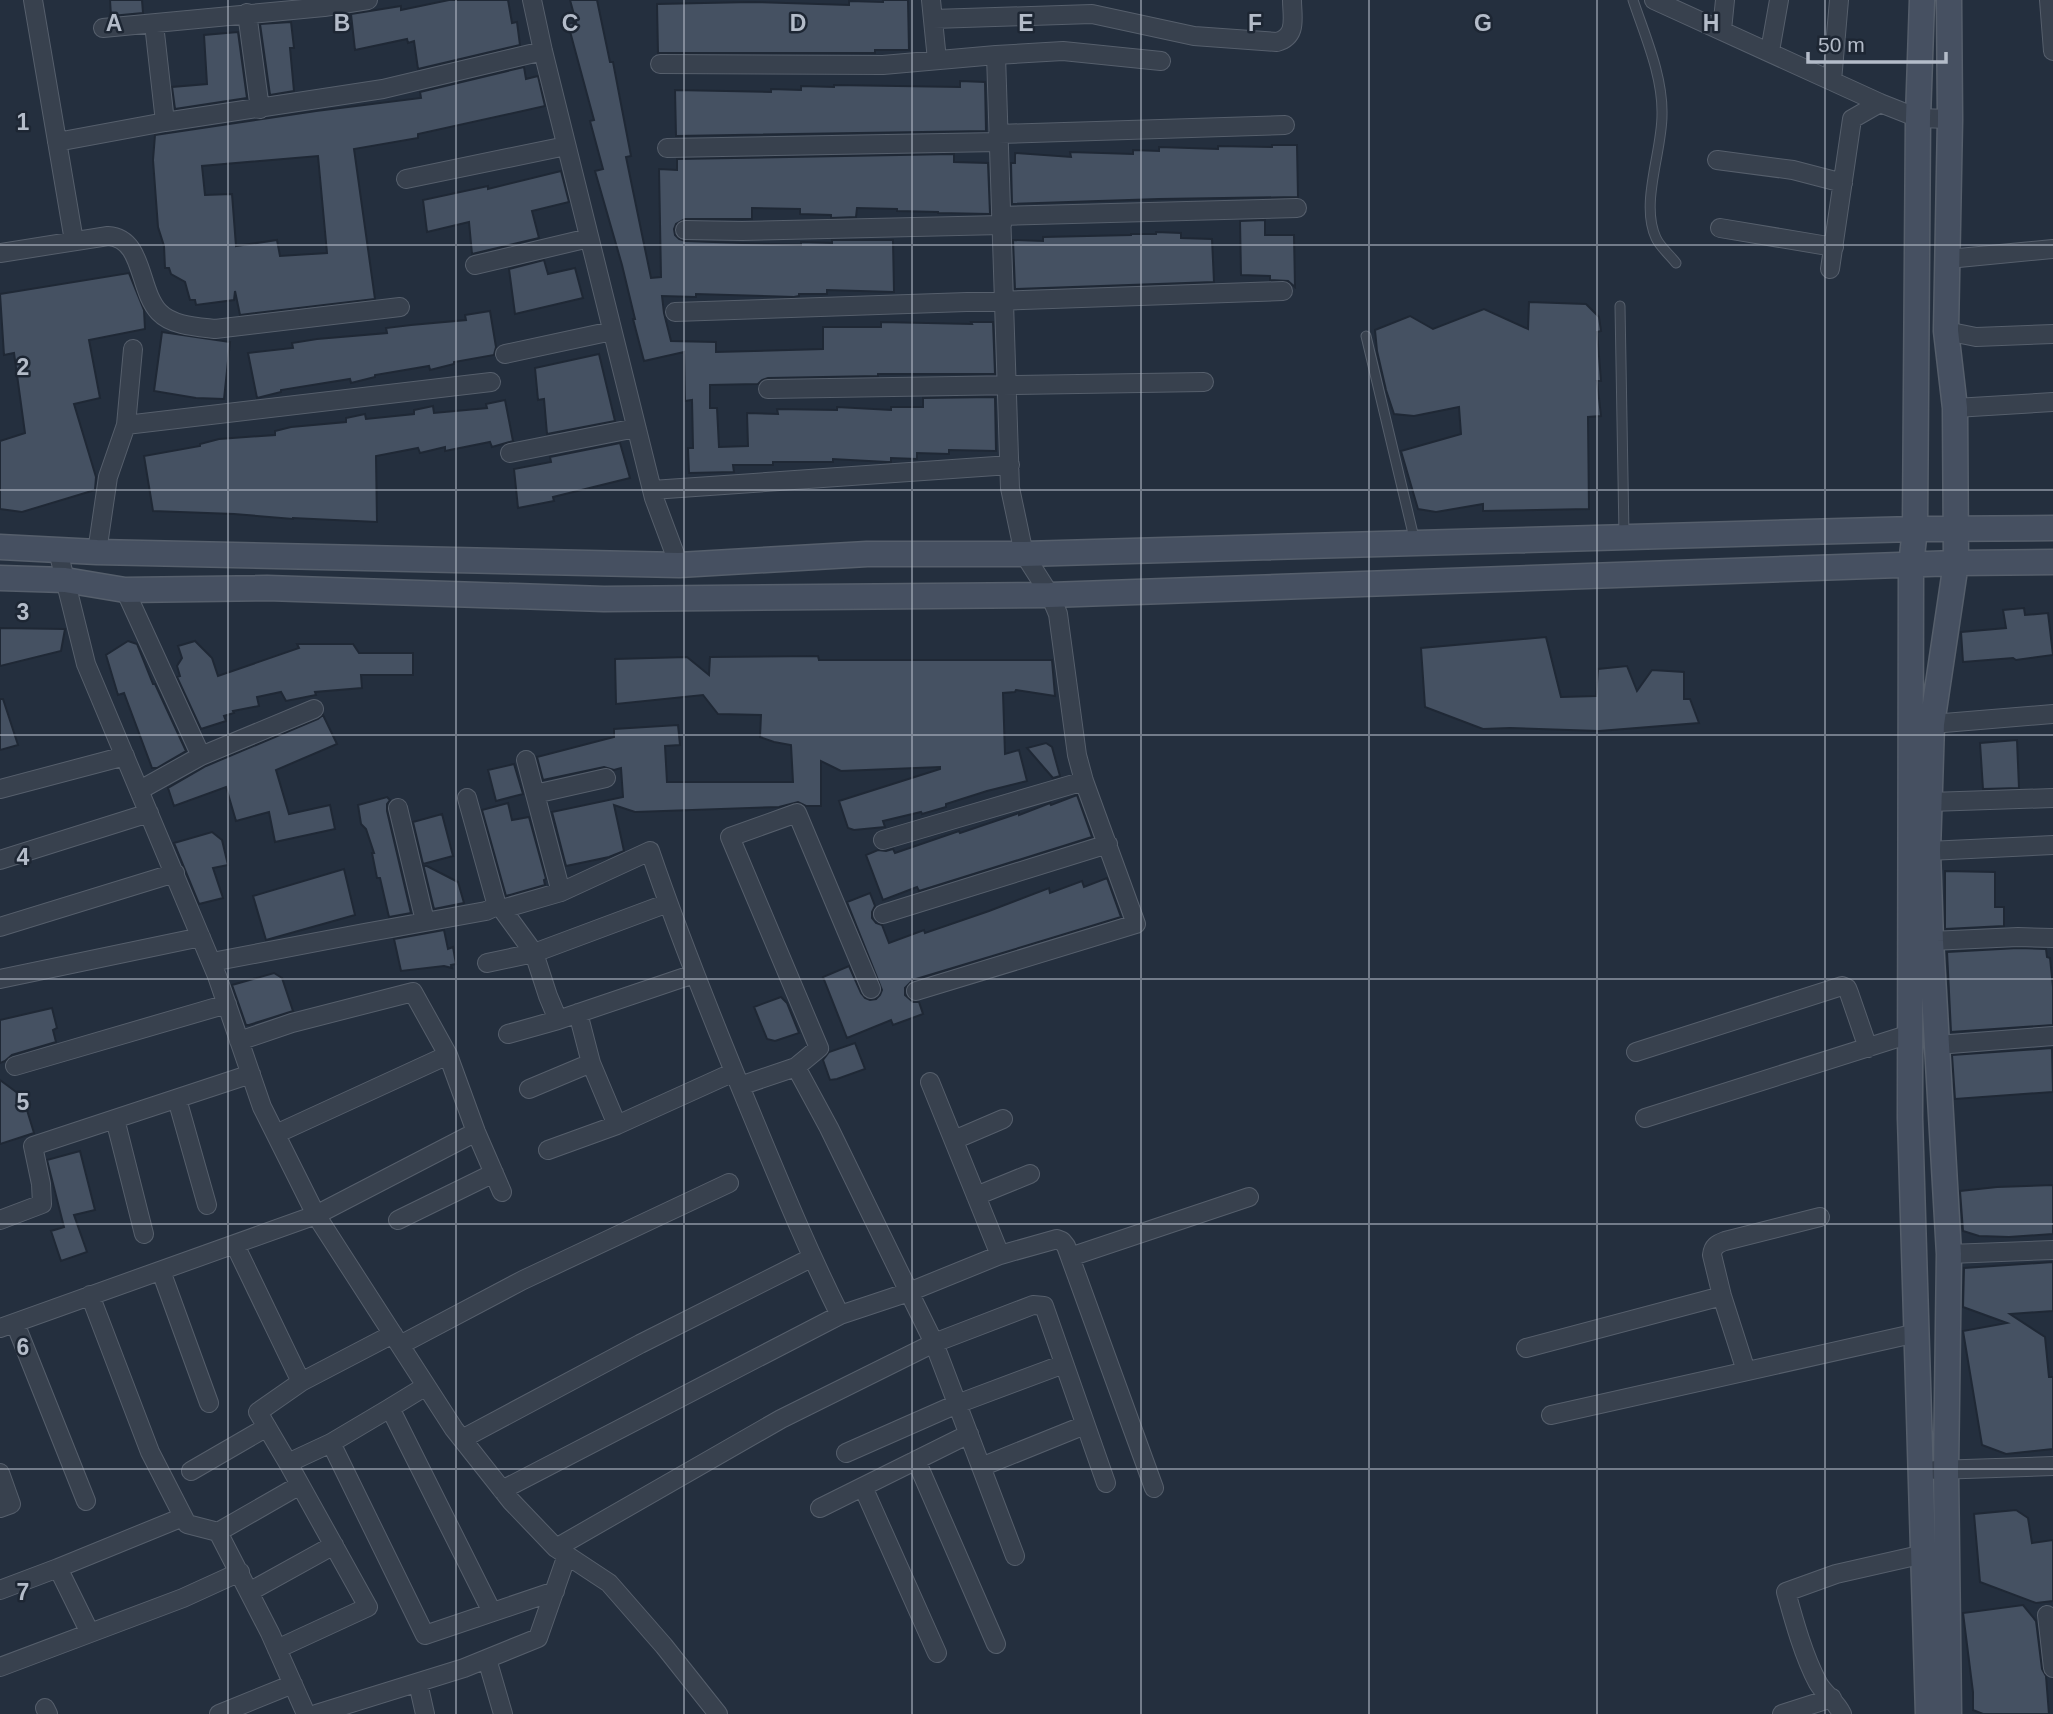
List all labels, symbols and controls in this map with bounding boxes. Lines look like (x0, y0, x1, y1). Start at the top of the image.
text: A (106, 10, 122, 36)
text: B (334, 10, 350, 36)
text: C (562, 10, 578, 36)
text: D (790, 10, 806, 36)
text: E (1018, 10, 1034, 36)
text: F (1248, 10, 1262, 36)
text: G (1474, 10, 1492, 36)
text: H (1703, 10, 1719, 36)
scale bar (1808, 21, 1946, 65)
text: 50 m (1818, 33, 1865, 56)
text: 1 (17, 109, 30, 135)
text: 2 (17, 354, 29, 380)
text: 3 (17, 599, 29, 625)
text: 4 (17, 844, 30, 870)
text: 5 (17, 1089, 30, 1115)
text: 6 (17, 1334, 29, 1360)
text: 7 (17, 1579, 29, 1605)

